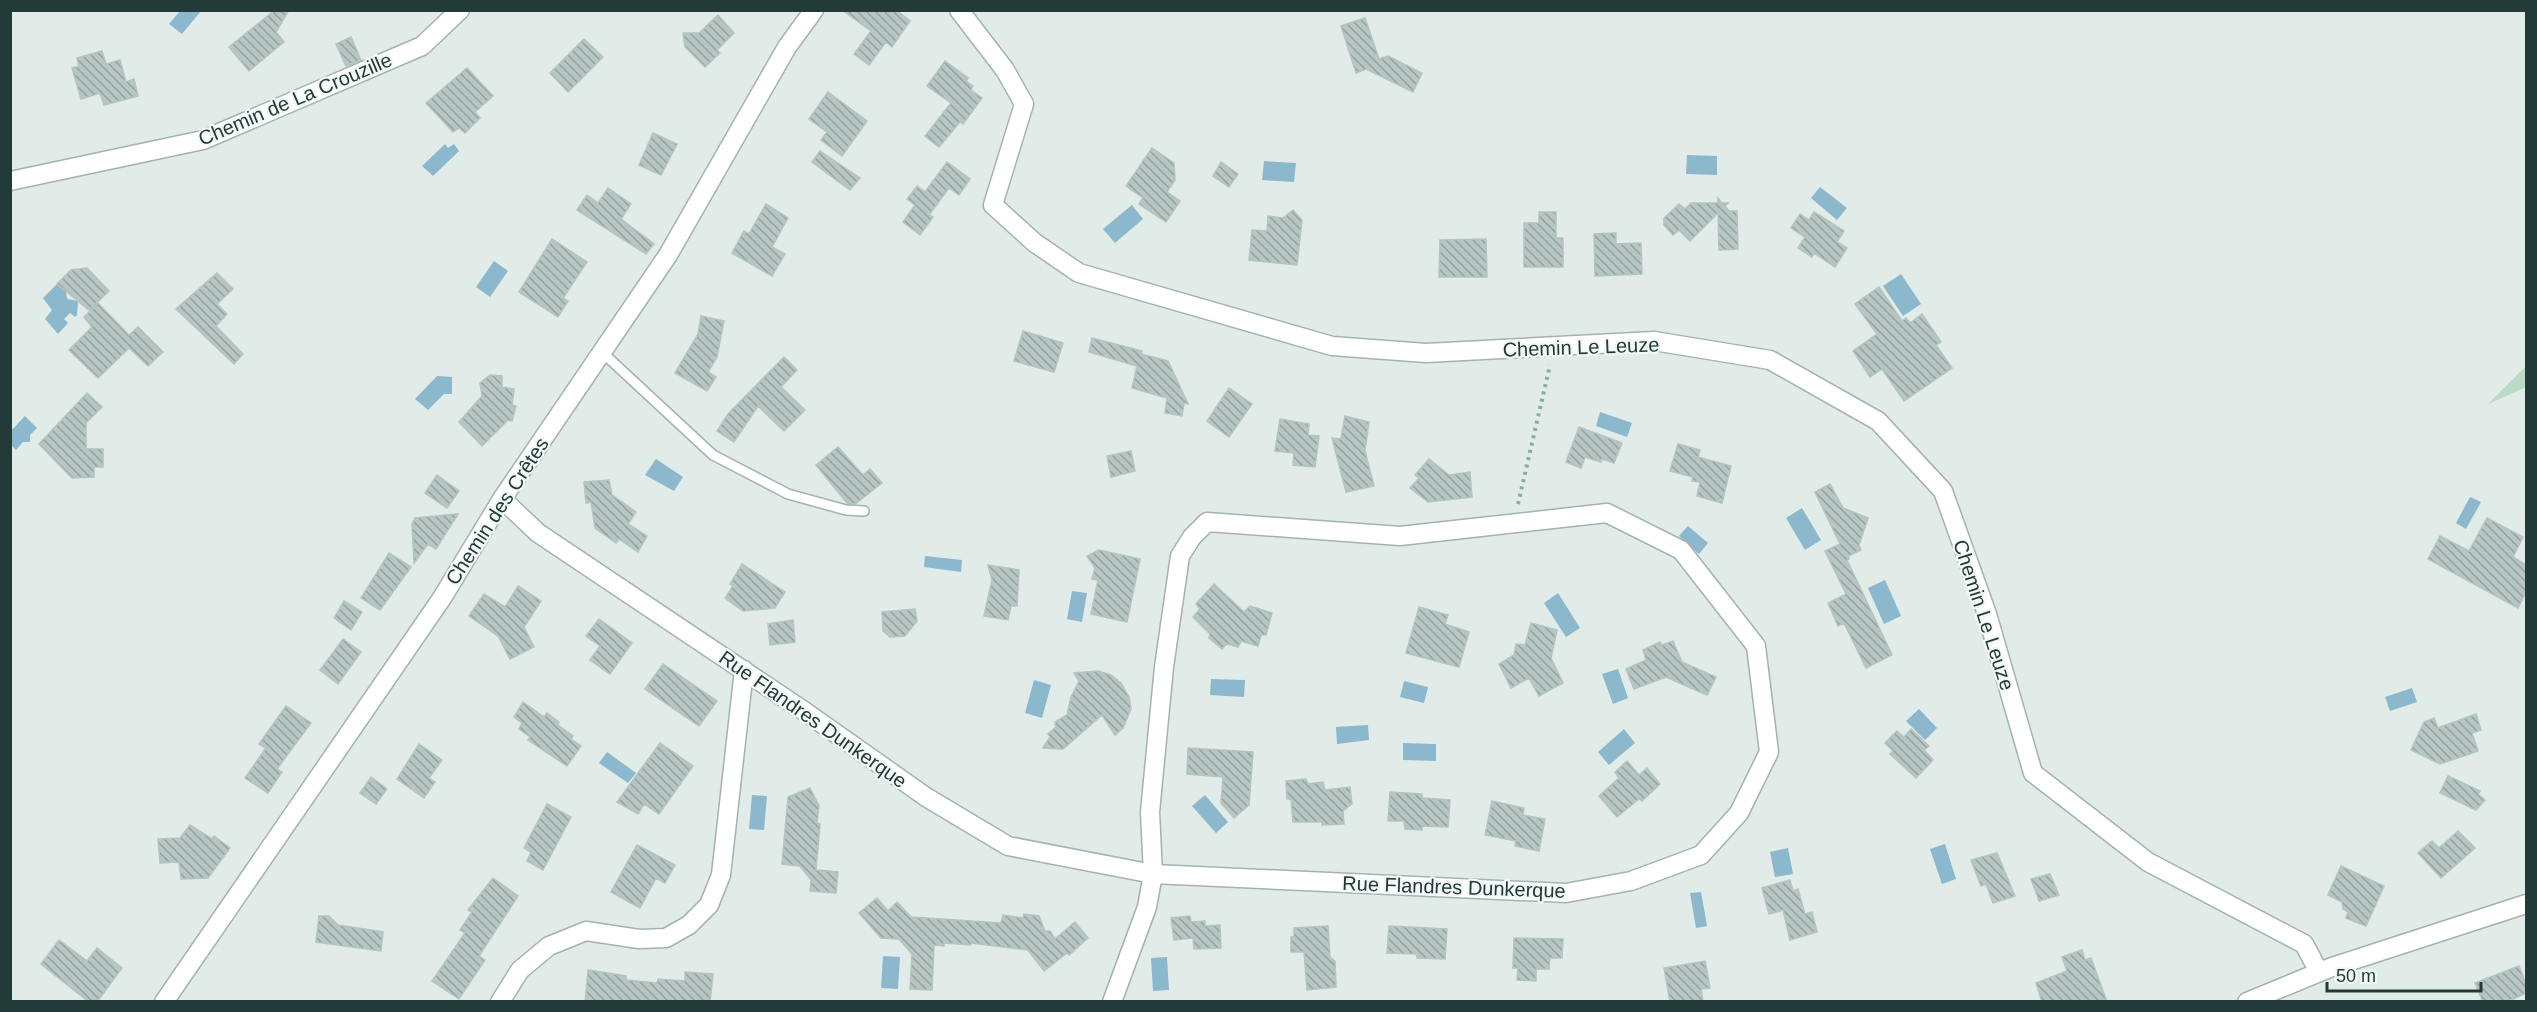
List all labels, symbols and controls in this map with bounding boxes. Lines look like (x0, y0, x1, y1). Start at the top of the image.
street label: Chemin de La Crouzille (195, 48, 395, 150)
street label: Chemin Le Leuze (1502, 333, 1660, 361)
street label: Chemin des Crêtes (441, 433, 553, 589)
street label: Chemin Le Leuze (1949, 537, 2019, 693)
street label: Rue Flandres Dunkerque (715, 646, 911, 792)
street label: Rue Flandres Dunkerque (1342, 872, 1566, 902)
scale bar (2327, 955, 2482, 993)
text: 50 m (2336, 966, 2376, 986)

